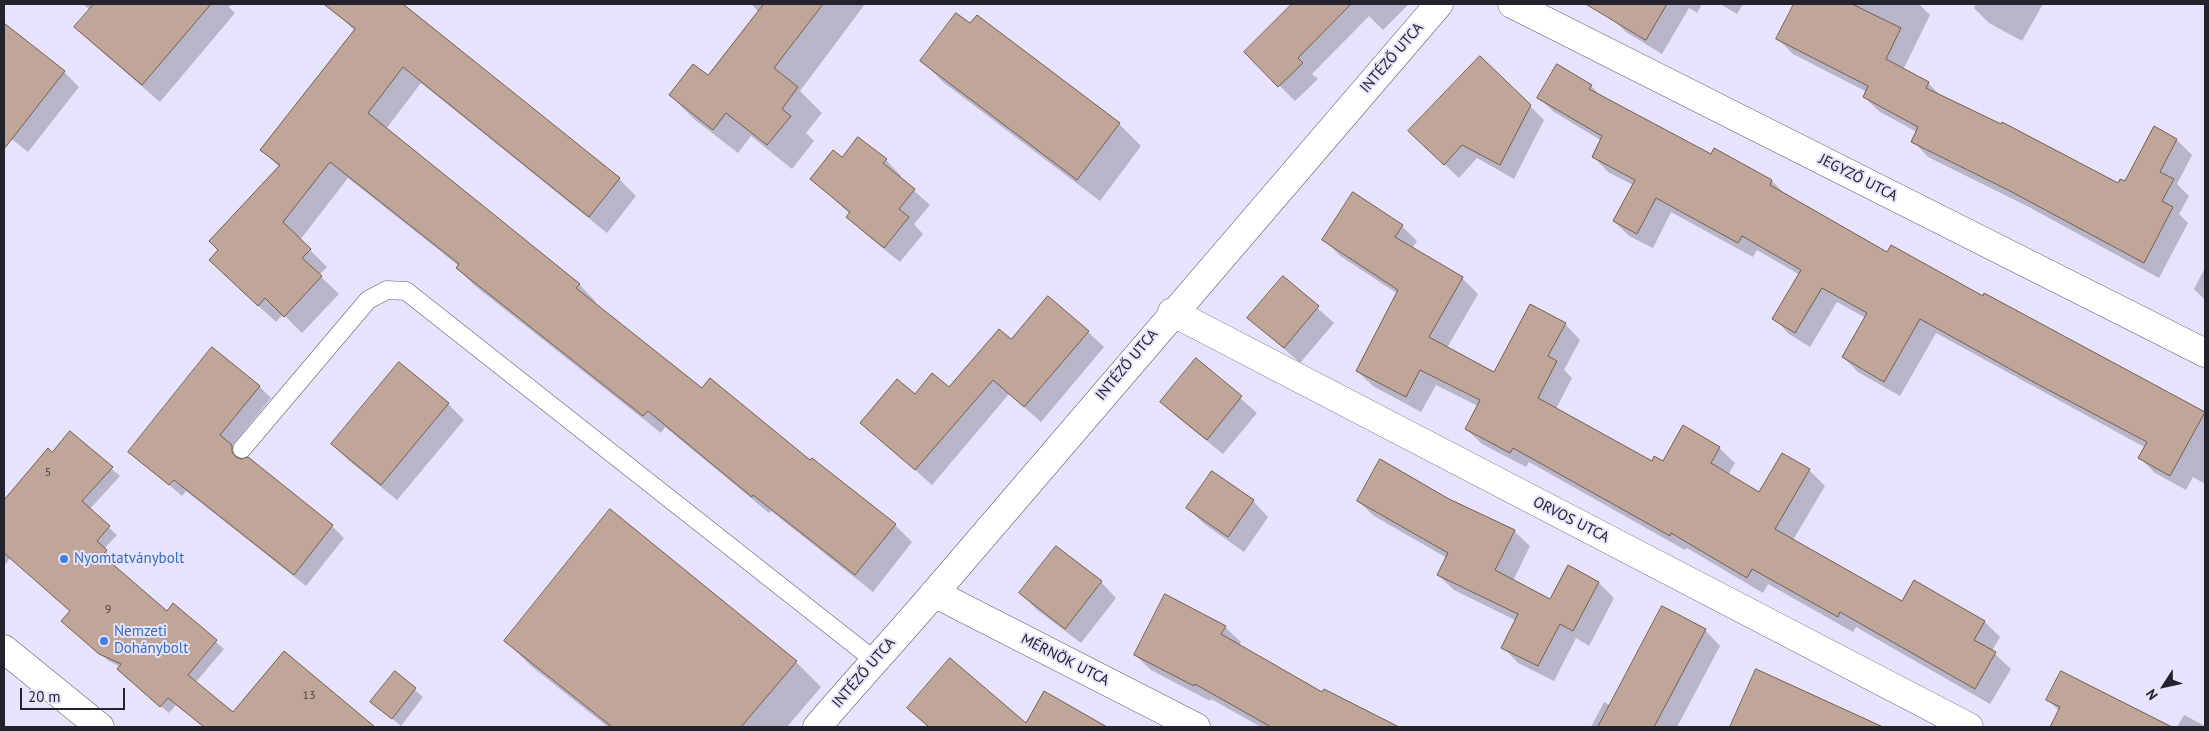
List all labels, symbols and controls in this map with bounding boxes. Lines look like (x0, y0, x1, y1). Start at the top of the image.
street label: INTÉZŐ UTCA (1357, 19, 1427, 97)
street label: JEGYZŐ UTCA (1816, 150, 1900, 206)
street label: INTÉZŐ UTCA (1092, 326, 1162, 404)
house number: 5 (45, 466, 51, 480)
street label: ORVOS UTCA (1530, 493, 1612, 547)
place label: Nyomtatványbolt (74, 550, 184, 568)
marker: Nyomtatványbolt (58, 553, 70, 565)
house number: 9 (105, 603, 111, 617)
place label: Nemzeti Dohánybolt (114, 623, 188, 658)
street label: MÉRNÖK UTCA (1018, 630, 1112, 690)
street label: INTÉZŐ UTCA (829, 634, 899, 712)
marker: Nemzeti Dohánybolt (98, 635, 110, 647)
north arrow (2139, 661, 2189, 711)
scale bar (22, 678, 128, 710)
text: N (2142, 686, 2162, 704)
text: 20 m (28, 687, 61, 706)
house number: 13 (302, 689, 316, 703)

